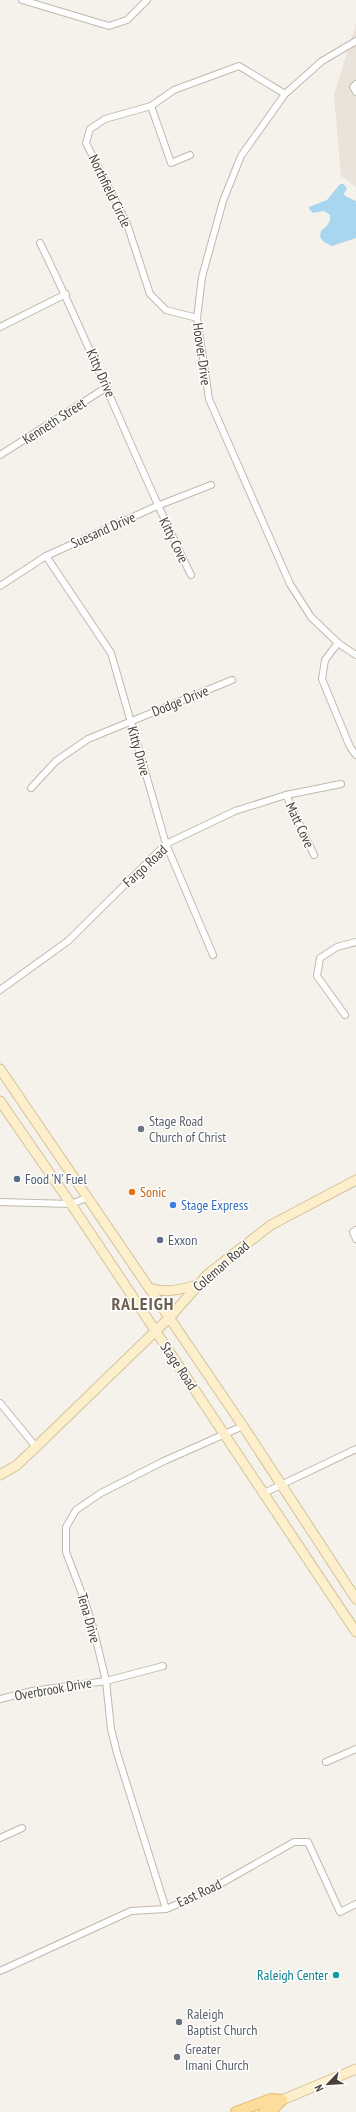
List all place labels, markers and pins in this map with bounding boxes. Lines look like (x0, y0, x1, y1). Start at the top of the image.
place label: Stage Road Church of Christ (149, 1112, 226, 1146)
marker: Stage Road Church of Christ (136, 1124, 146, 1134)
place label: Food 'N' Fuel (25, 1170, 87, 1188)
marker: Food 'N' Fuel (12, 1174, 22, 1184)
place label: Sonic (140, 1183, 166, 1201)
marker: Sonic (127, 1187, 137, 1197)
place label: Stage Express (181, 1196, 248, 1214)
marker: Stage Express (168, 1200, 178, 1210)
place label: Exxon (168, 1231, 197, 1249)
marker: Exxon (155, 1235, 165, 1245)
place label: Raleigh Center (257, 1966, 328, 1984)
marker: Raleigh Center (331, 1970, 341, 1980)
place label: Raleigh Baptist Church (187, 2005, 257, 2039)
marker: Raleigh Baptist Church (174, 2017, 184, 2027)
place label: Greater Imani Church (185, 2040, 249, 2074)
marker: Greater Imani Church (172, 2052, 182, 2062)

